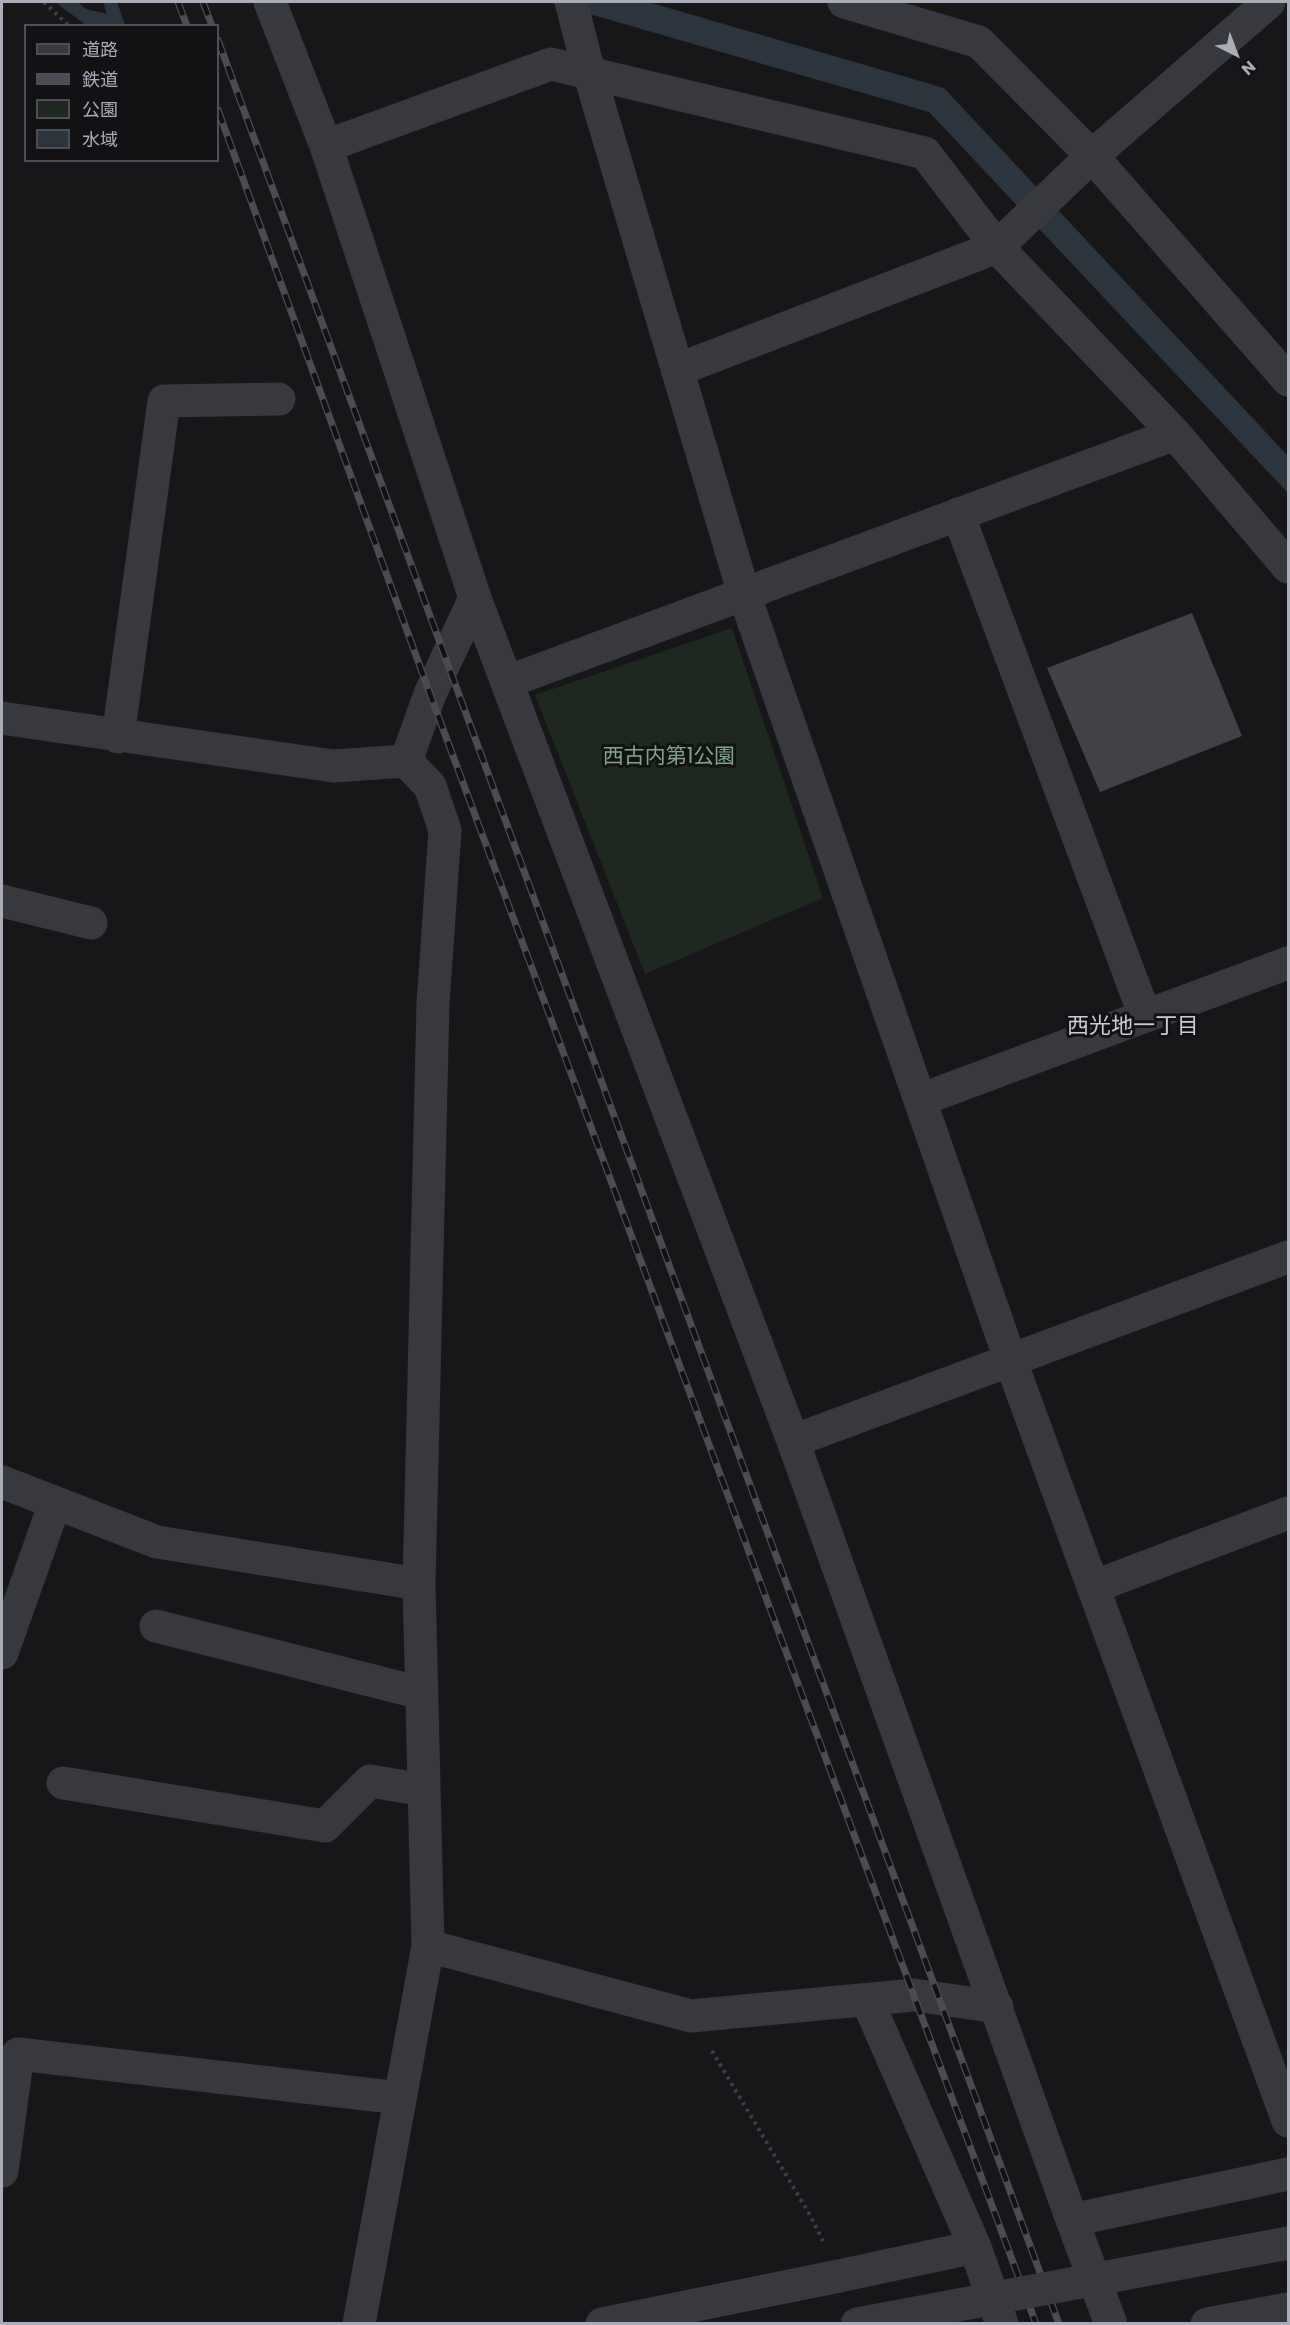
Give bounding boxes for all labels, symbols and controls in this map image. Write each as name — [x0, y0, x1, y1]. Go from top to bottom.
legend — [24, 24, 219, 162]
north arrow — [1206, 24, 1266, 84]
text: 道路 — [82, 37, 118, 62]
text: N — [1236, 55, 1261, 80]
text: 鉄道 — [82, 67, 118, 92]
text: 公園 — [82, 97, 118, 122]
text: 水域 — [82, 127, 118, 152]
park label: 西古内第1公園 — [603, 745, 735, 771]
district label: 西光地一丁目 — [1067, 1014, 1199, 1040]

